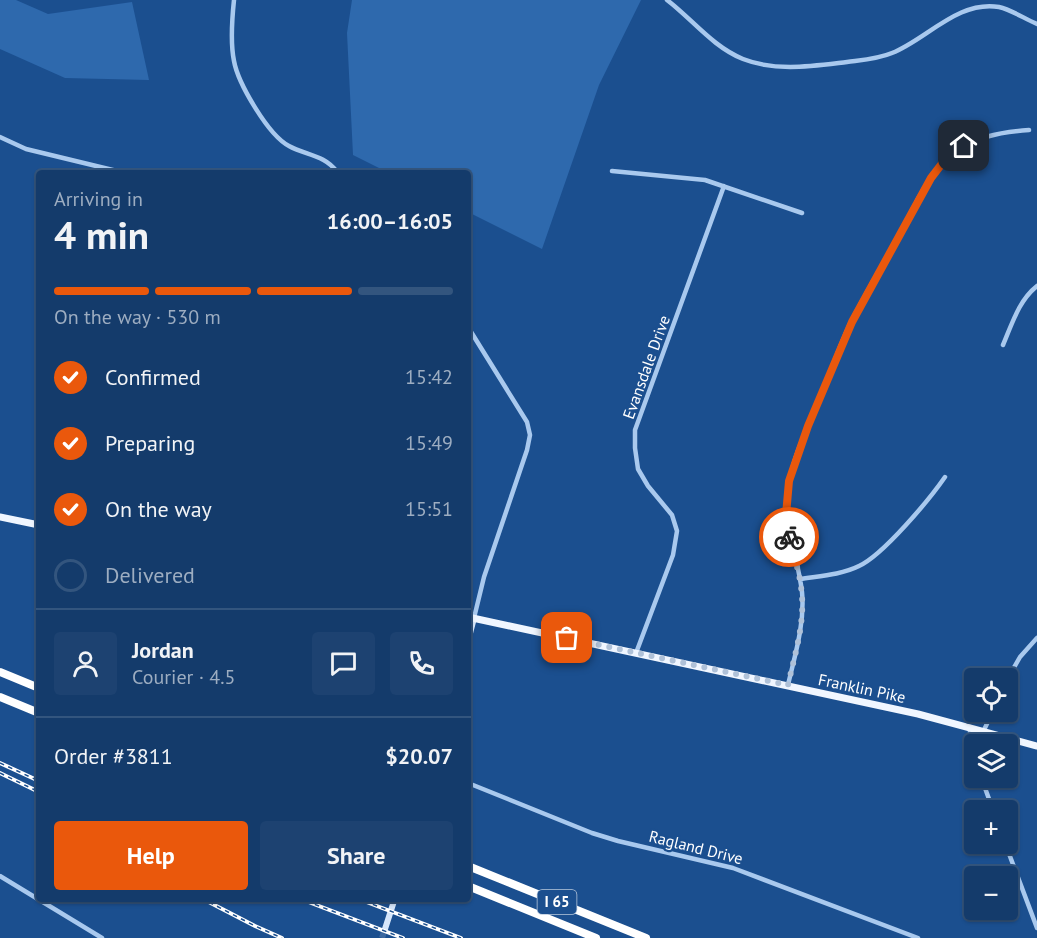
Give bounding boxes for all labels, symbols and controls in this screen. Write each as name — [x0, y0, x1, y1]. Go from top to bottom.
pin — [938, 120, 989, 171]
icon: home — [947, 129, 980, 162]
text: Arriving in — [54, 186, 143, 212]
text: 16:00–16:05 — [327, 207, 453, 235]
text: 4 min — [54, 209, 149, 260]
text: On the way · 530 m — [54, 304, 221, 330]
street label: Evansdale Drive — [618, 312, 674, 422]
icon: check — [54, 361, 87, 394]
text: Confirmed — [105, 363, 201, 391]
text: 15:42 — [405, 364, 453, 390]
icon: check — [54, 427, 87, 460]
text: Preparing — [105, 429, 195, 457]
text: 15:49 — [405, 430, 453, 456]
icon: check — [54, 493, 87, 526]
text: On the way — [105, 495, 212, 523]
text: 15:51 — [405, 496, 453, 522]
courier — [759, 507, 819, 567]
icon: bike — [773, 521, 806, 554]
text: Delivered — [105, 561, 195, 589]
pin — [541, 612, 592, 663]
icon: bag — [550, 621, 583, 654]
button: person — [54, 632, 117, 695]
button: chat — [312, 632, 375, 695]
button: phone — [390, 632, 453, 695]
text: Jordan — [132, 636, 194, 664]
text: Courier · 4.5 — [132, 664, 235, 690]
map controls — [964, 668, 1018, 920]
button: locate — [964, 668, 1018, 722]
street label: Franklin Pike — [816, 669, 908, 707]
button: layers — [964, 734, 1018, 788]
text: Order #3811 — [54, 742, 173, 770]
text: $20.07 — [385, 742, 453, 770]
button: + — [964, 800, 1018, 854]
button: Help — [54, 821, 248, 890]
button: Share — [260, 821, 453, 890]
street label: Ragland Drive — [647, 826, 745, 868]
button: − — [964, 866, 1018, 920]
road number: I 65 — [538, 890, 576, 914]

